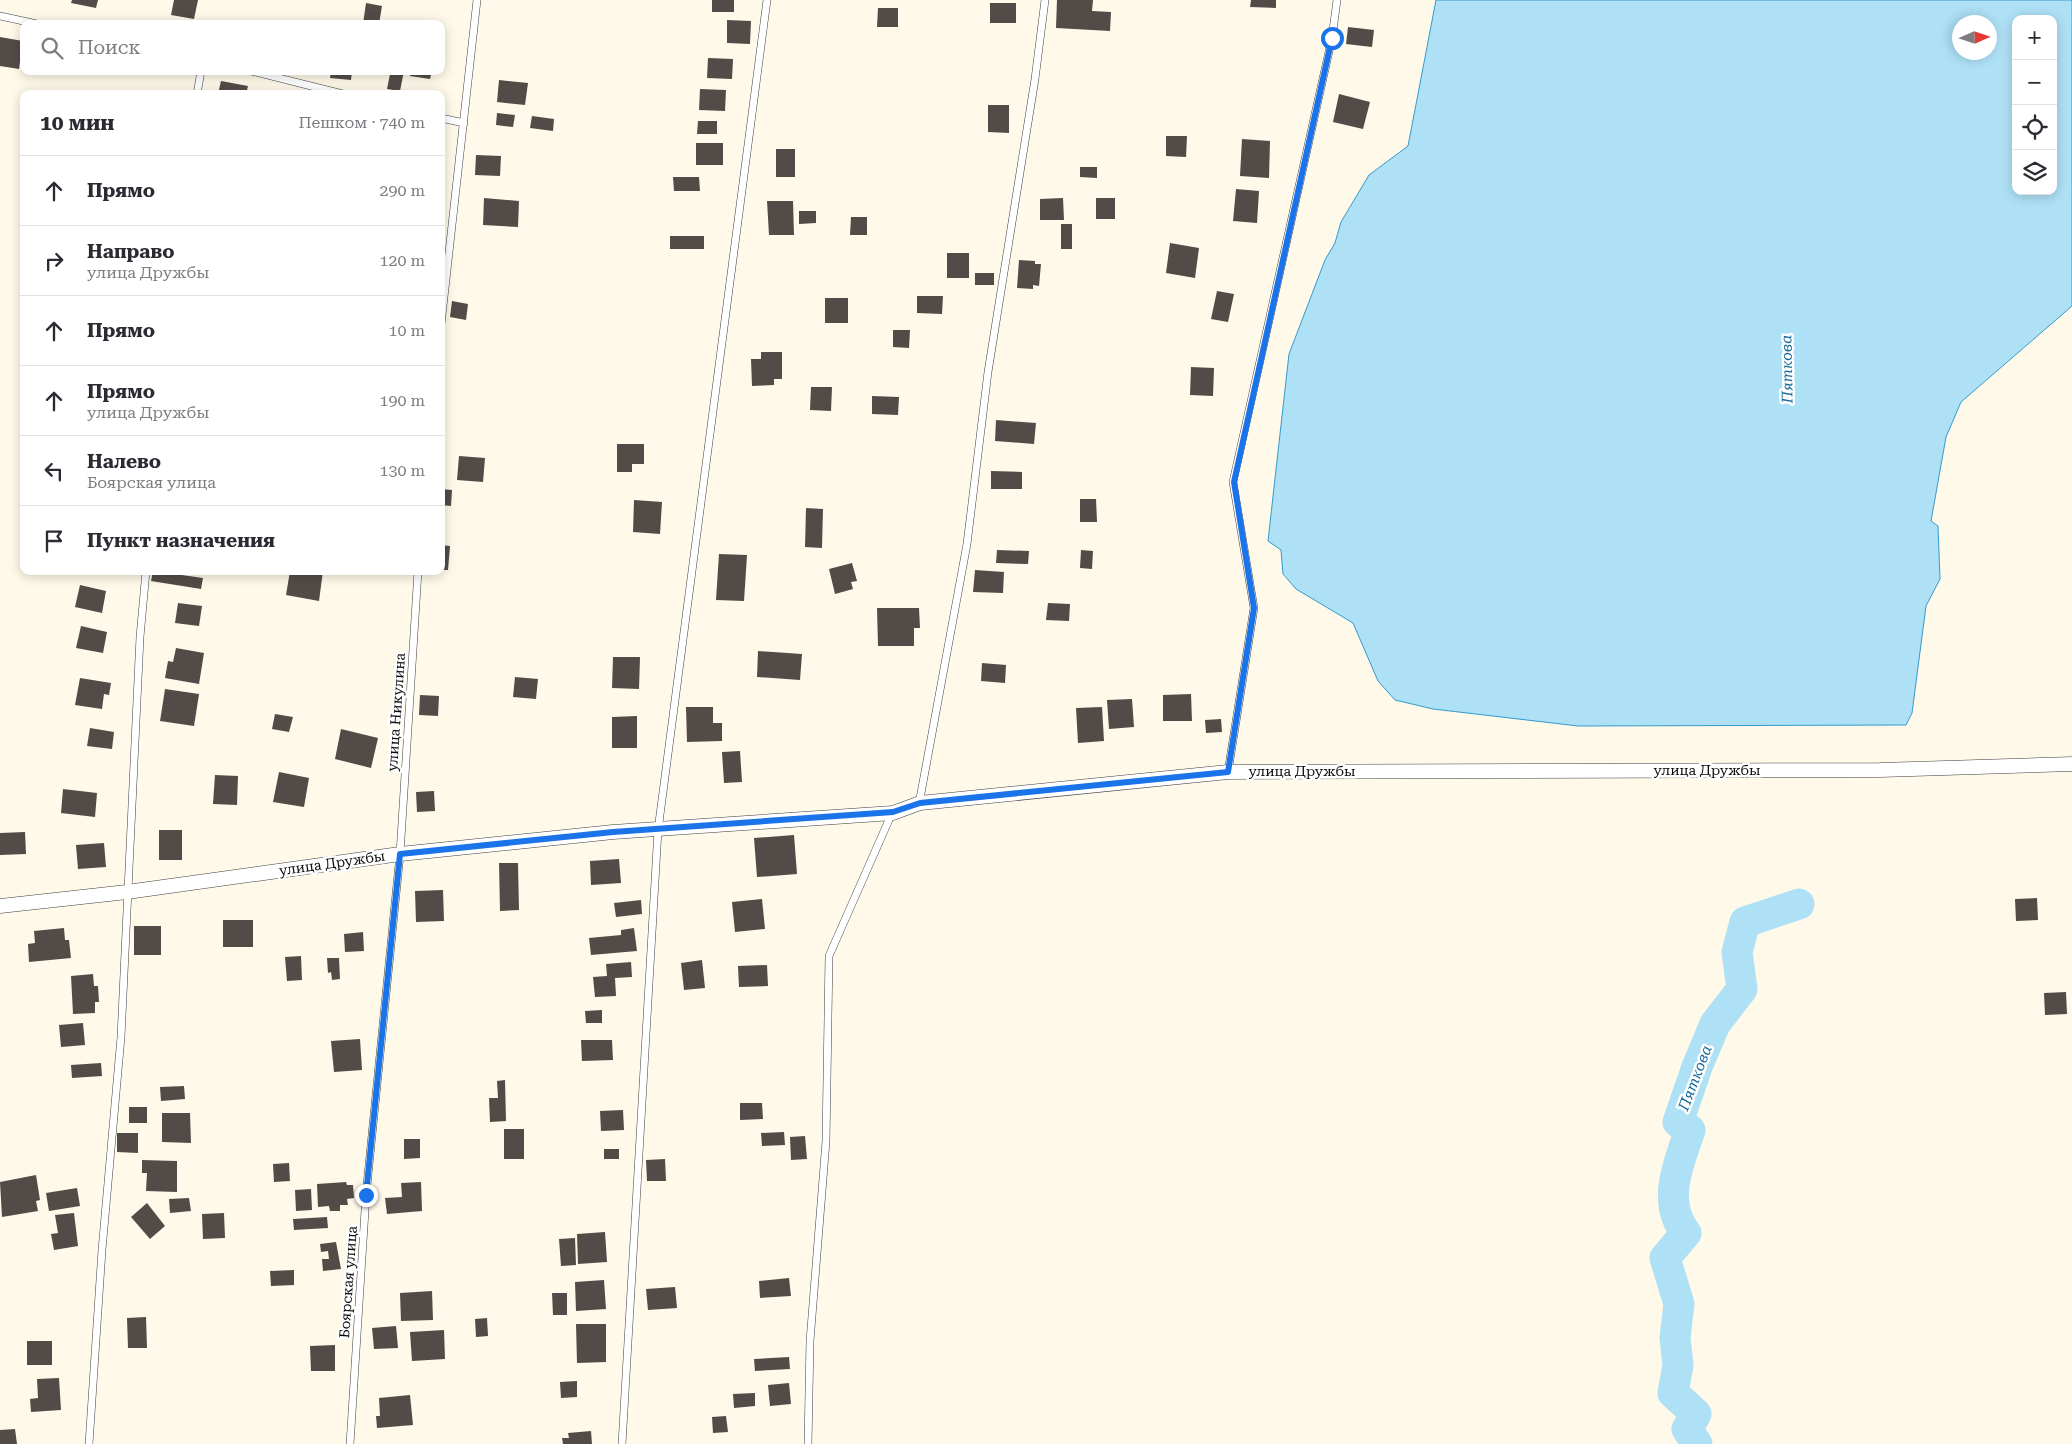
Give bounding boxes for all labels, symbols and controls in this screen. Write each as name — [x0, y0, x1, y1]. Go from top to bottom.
north arrow — [1952, 15, 1997, 60]
map controls — [2012, 15, 2057, 195]
button: + — [2012, 15, 2057, 60]
search box — [20, 20, 445, 75]
route start — [1321, 27, 1344, 50]
icon: search — [38, 34, 66, 62]
text: Поиск — [78, 36, 141, 59]
button: − — [2012, 60, 2057, 105]
button: locate — [2012, 105, 2057, 150]
text: 10 мин — [40, 111, 115, 135]
text: Пешком · 740 m — [298, 113, 425, 132]
button: layers — [2012, 150, 2057, 195]
icon: ahead — [40, 177, 68, 205]
text: Прямо — [87, 179, 155, 202]
text: 290 m — [379, 181, 425, 200]
text: Направо — [87, 240, 174, 263]
icon: right — [40, 247, 68, 275]
text: 120 m — [379, 251, 425, 270]
text: улица Дружбы — [87, 263, 209, 282]
icon: ahead — [40, 317, 68, 345]
text: Прямо — [87, 319, 155, 342]
text: 10 m — [388, 321, 425, 340]
water label: Пяткова — [1777, 335, 1797, 404]
text: Прямо — [87, 380, 155, 403]
icon: ahead — [40, 387, 68, 415]
text: 190 m — [379, 391, 425, 410]
text: улица Дружбы — [87, 403, 209, 422]
text: Налево — [87, 450, 161, 473]
icon: left — [40, 457, 68, 485]
text: 130 m — [379, 461, 425, 480]
text: Боярская улица — [87, 473, 216, 492]
icon: arrive — [40, 527, 68, 555]
text: Пункт назначения — [87, 529, 275, 552]
street label: улица Никулина — [384, 652, 408, 772]
street label: улица Дружбы — [1653, 762, 1761, 778]
street label: улица Дружбы — [1248, 763, 1356, 779]
street label: улица Дружбы — [278, 848, 386, 878]
water label: Пяткова — [1674, 1043, 1716, 1114]
route end — [355, 1184, 378, 1207]
street label: Боярская улица — [336, 1225, 360, 1339]

